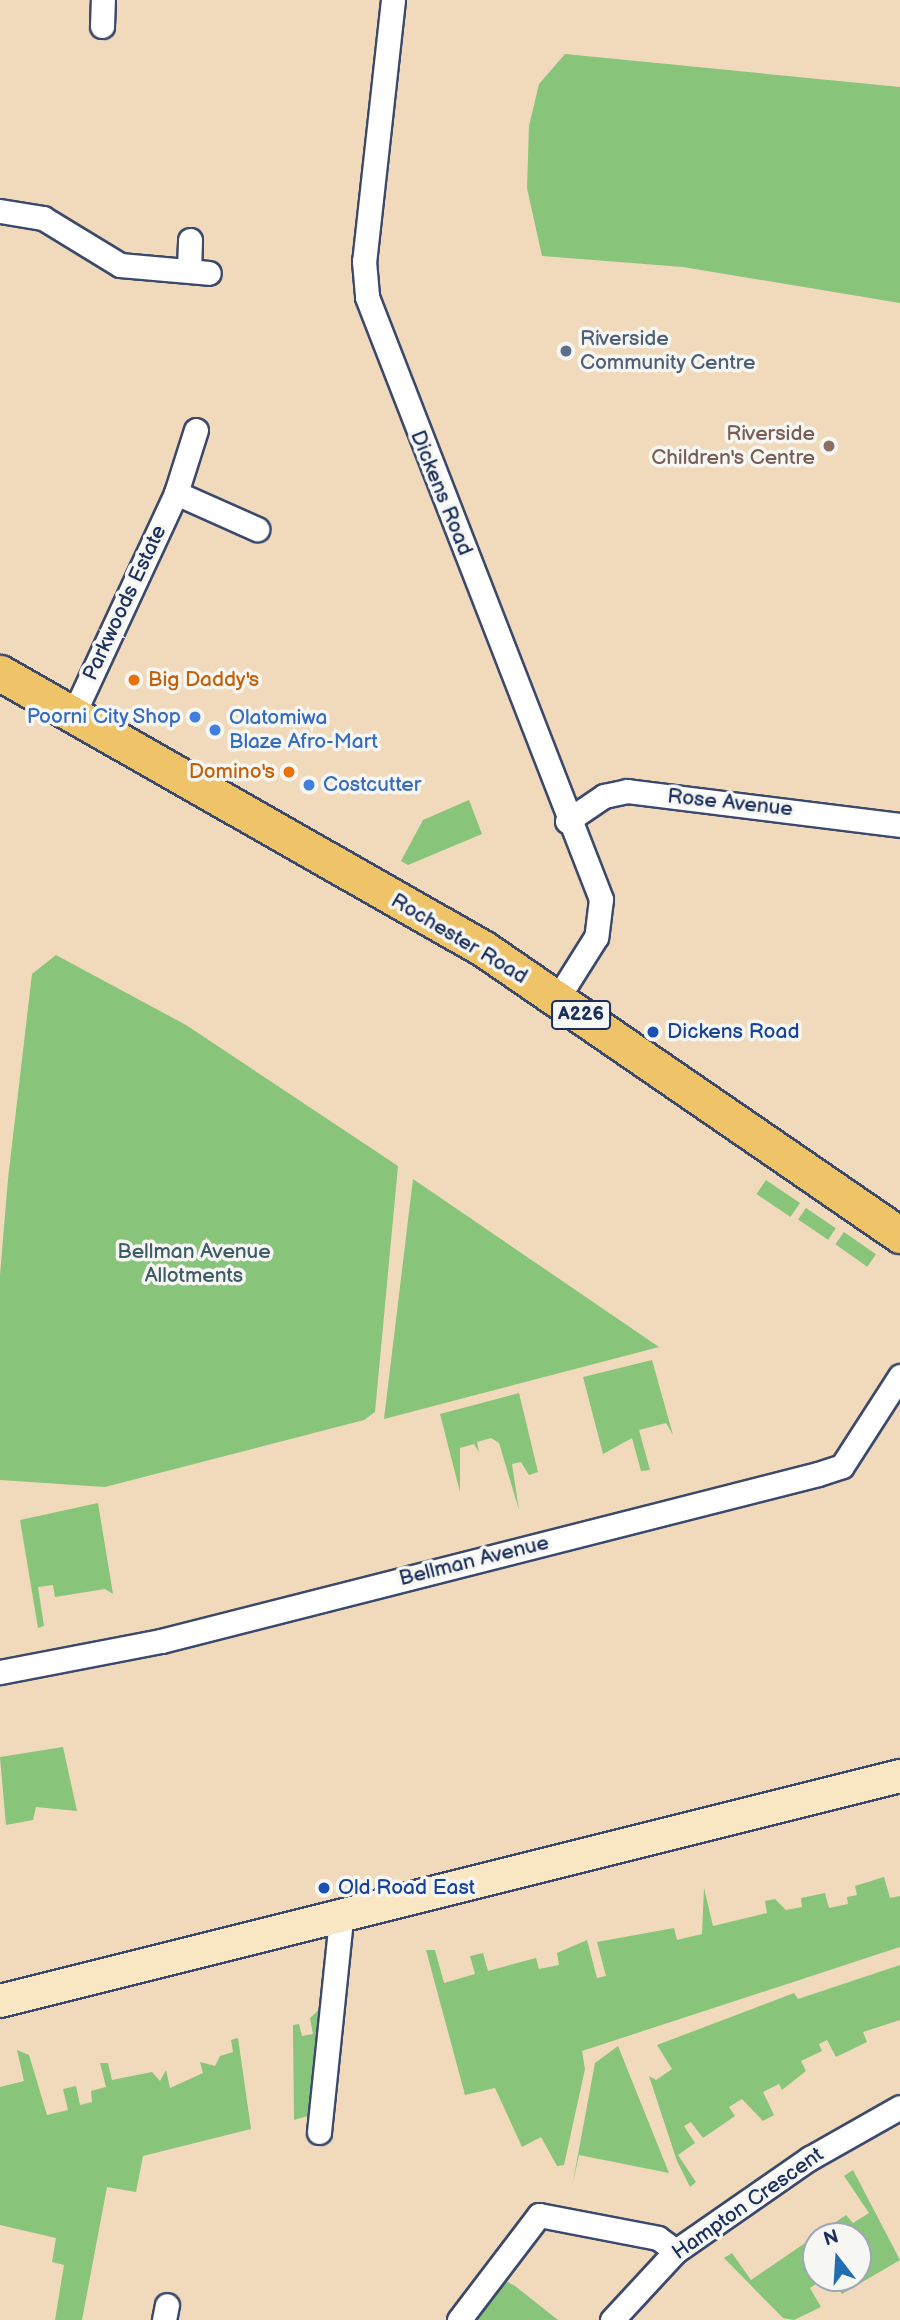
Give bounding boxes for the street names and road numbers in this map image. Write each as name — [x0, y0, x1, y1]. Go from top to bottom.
street label: Dickens Road — [405, 427, 477, 559]
street label: Parkwoods Estate — [78, 521, 172, 685]
street label: Rose Avenue — [666, 784, 794, 822]
street label: Rochester Road — [386, 888, 532, 990]
road number: A226 — [550, 1000, 612, 1030]
street label: Bellman Avenue — [397, 1530, 551, 1592]
street label: Hampton Crescent — [668, 2142, 828, 2266]

